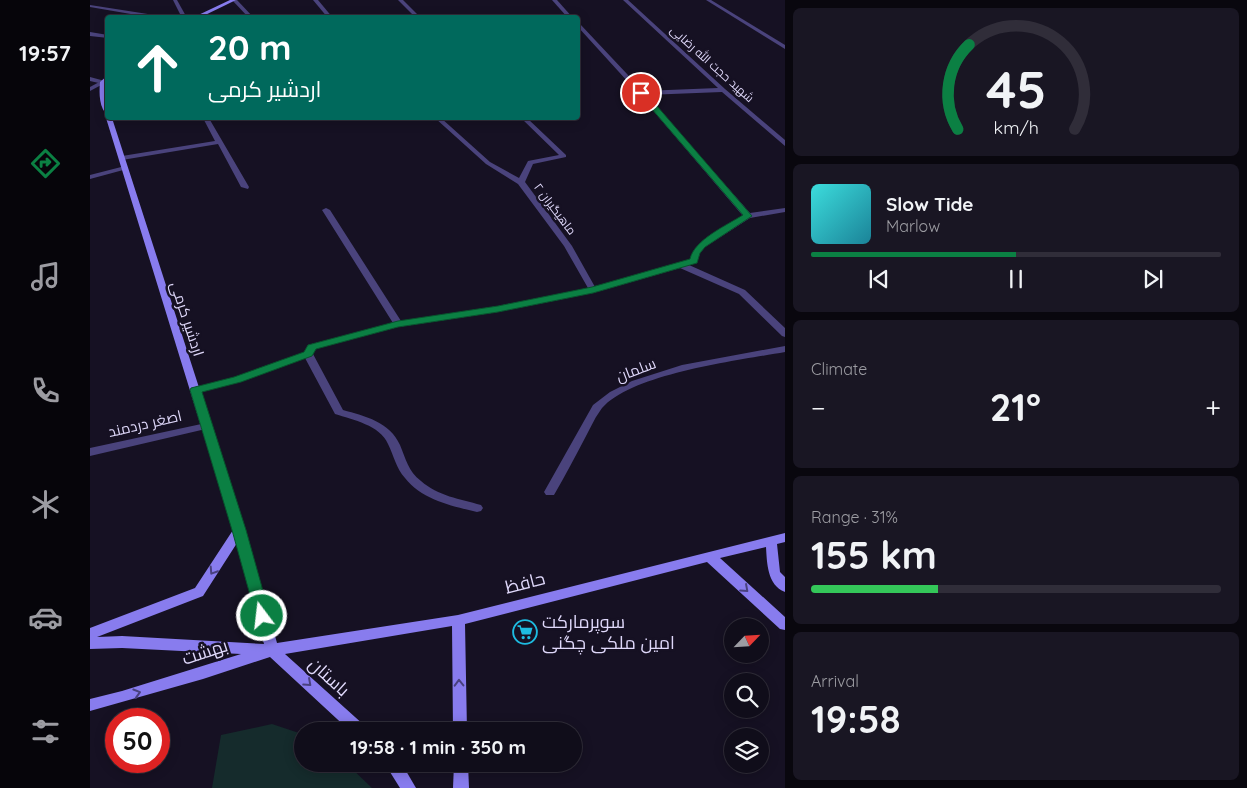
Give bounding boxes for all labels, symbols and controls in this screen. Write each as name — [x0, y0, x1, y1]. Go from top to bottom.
street label: شهید حجت الله رضایی — [667, 22, 757, 105]
text: 20 m — [208, 25, 291, 69]
icon: ahead — [125, 35, 190, 100]
text: 19:57 — [19, 39, 71, 67]
text: 45 — [986, 56, 1046, 121]
pin — [620, 72, 662, 114]
text: اردشیر کرمی — [208, 75, 322, 103]
icon: arrive — [627, 79, 655, 107]
text: km/h — [993, 116, 1039, 138]
icon: directions — [28, 146, 63, 181]
street label: ماهیگیران ۲ — [531, 180, 580, 237]
text: Slow Tide — [886, 192, 974, 216]
text: Marlow — [886, 216, 940, 236]
icon: music — [28, 259, 63, 294]
icon: previous — [865, 265, 893, 293]
icon: pause — [1002, 265, 1030, 293]
icon: next — [1139, 265, 1167, 293]
street label: اردشیر کرمی — [166, 279, 208, 359]
street label: سلمان — [613, 353, 659, 387]
text: Climate — [811, 359, 867, 379]
icon: phone — [28, 373, 63, 408]
text: 21° — [990, 383, 1041, 431]
text: − — [811, 390, 826, 425]
text: + — [1205, 390, 1221, 425]
street label: اصغر دردمند — [106, 406, 184, 441]
icon: climate — [28, 487, 63, 522]
text: Range · 31% — [811, 507, 898, 527]
text: 155 km — [811, 531, 937, 579]
one-way arrow — [210, 565, 219, 575]
street label: حافظ — [502, 566, 547, 599]
one-way arrow — [739, 583, 748, 592]
position arrow — [235, 589, 287, 641]
icon: car — [28, 600, 63, 635]
place label: سوپرمارکت امین ملکی چگنی — [542, 610, 675, 655]
north arrow — [724, 618, 769, 662]
map controls — [724, 618, 769, 773]
supermarket icon: سوپرمارکت امین ملکی چگنی — [512, 619, 538, 645]
street label: بهشت — [179, 633, 231, 670]
street label: باستان — [304, 652, 355, 701]
text: Arrival — [811, 671, 859, 691]
button: search — [724, 673, 769, 718]
one-way arrow — [302, 677, 311, 686]
one-way arrow — [454, 678, 465, 686]
one-way arrow — [133, 688, 141, 698]
text: 19:58 — [811, 695, 900, 743]
speed limit sign: 50 — [105, 708, 170, 773]
icon: filters — [28, 714, 63, 749]
button: layers — [724, 728, 769, 773]
text: 19:58 · 1 min · 350 m — [350, 735, 526, 759]

